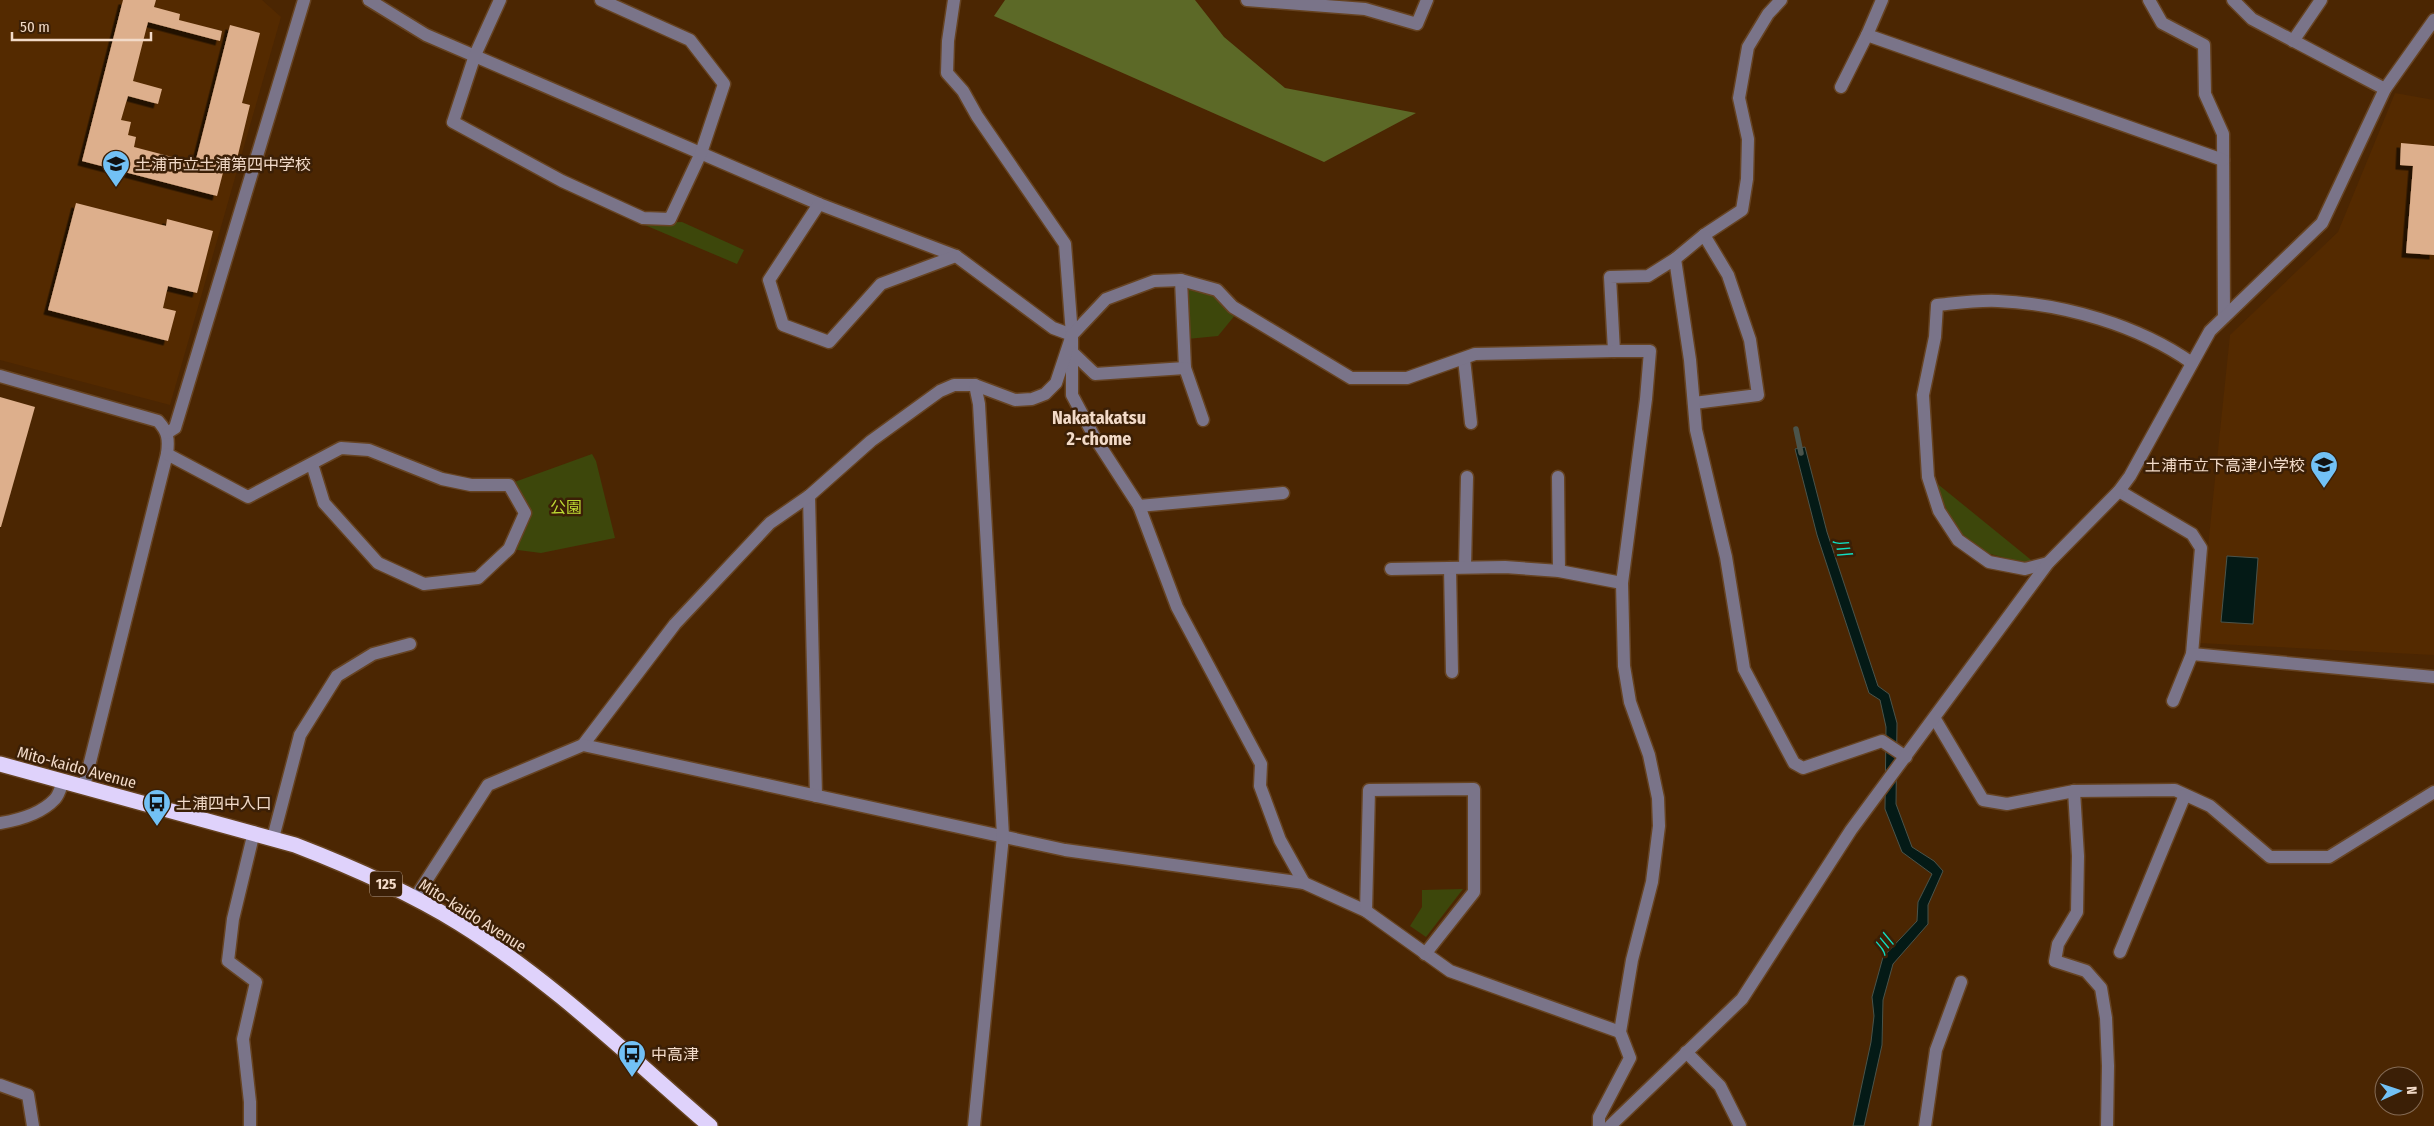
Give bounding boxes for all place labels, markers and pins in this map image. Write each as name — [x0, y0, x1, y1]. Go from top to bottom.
school or university icon: 土浦市立土浦第四中学校 — [101, 149, 131, 188]
place label: 土浦市立土浦第四中学校 — [135, 155, 311, 174]
school or university icon: 土浦市立下高津小学校 — [2309, 450, 2339, 489]
place label: 土浦市立下高津小学校 — [2145, 456, 2305, 475]
bus stop icon: 土浦四中入口 — [142, 788, 172, 827]
place label: 土浦四中入口 — [176, 794, 272, 813]
bus stop icon: 中高津 — [617, 1039, 647, 1078]
place label: 中高津 — [651, 1045, 699, 1064]

